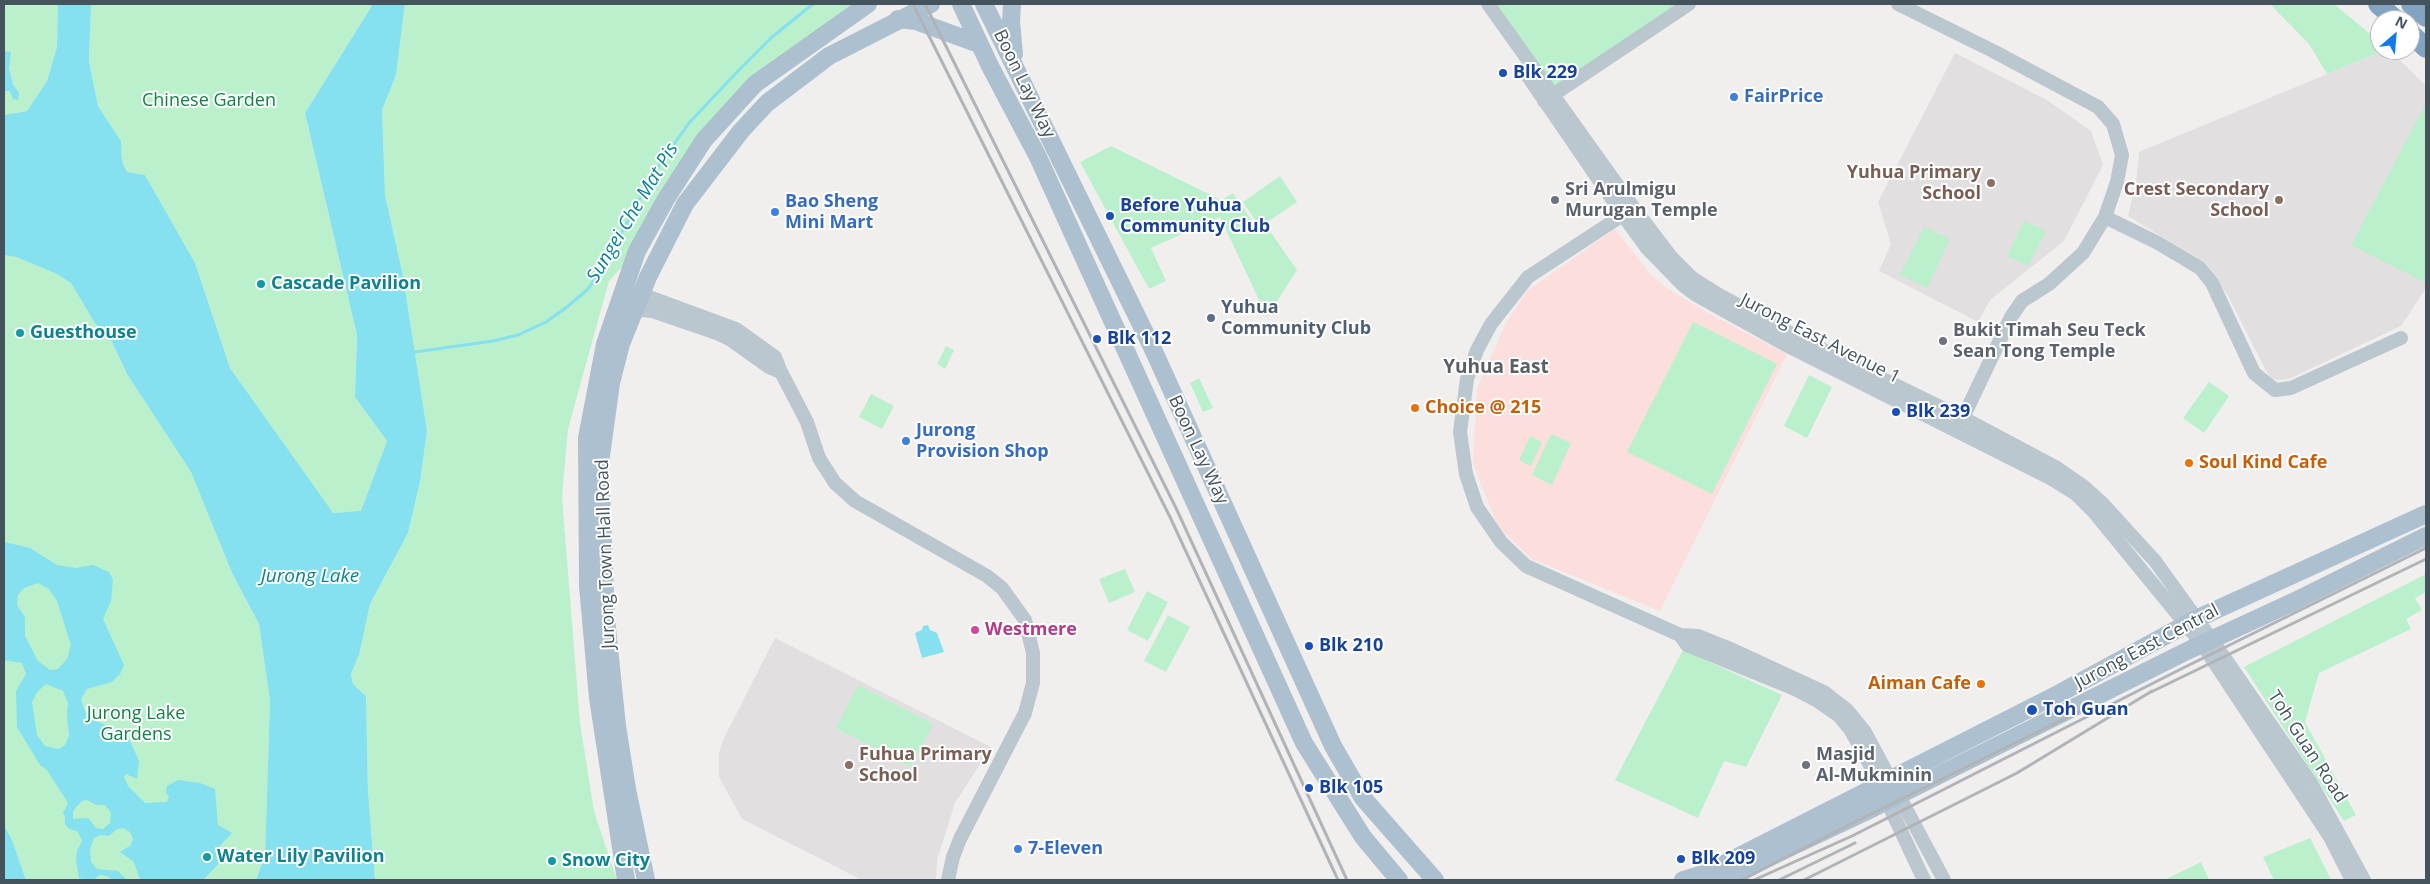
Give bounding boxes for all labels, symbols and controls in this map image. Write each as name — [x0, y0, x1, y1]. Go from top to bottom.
north arrow — [2370, 10, 2420, 60]
text: N — [2392, 11, 2411, 33]
street label: Boon Lay Way — [988, 26, 1060, 142]
place label: Blk 229 — [1513, 62, 1577, 84]
marker: Blk 229 — [1497, 67, 1509, 79]
place label: FairPrice — [1744, 86, 1823, 108]
park label: Chinese Garden — [142, 90, 276, 112]
marker: FairPrice — [1728, 91, 1740, 103]
water label: Sungei Che Mat Pis — [582, 139, 684, 287]
place label: Yuhua Primary School — [1847, 162, 1981, 204]
marker: Yuhua Primary School — [1985, 177, 1997, 189]
place label: Sri Arulmigu Murugan Temple — [1565, 179, 1718, 222]
place label: Crest Secondary School — [2124, 179, 2269, 222]
place label: Bao Sheng Mini Mart — [785, 191, 878, 233]
marker: Sri Arulmigu Murugan Temple — [1549, 194, 1561, 206]
marker: Crest Secondary School — [2273, 194, 2285, 206]
place label: Before Yuhua Community Club — [1120, 195, 1270, 238]
marker: Bao Sheng Mini Mart — [769, 206, 781, 218]
marker: Before Yuhua Community Club — [1104, 210, 1116, 222]
place label: Cascade Pavilion — [271, 273, 421, 295]
marker: Cascade Pavilion — [255, 278, 267, 290]
street label: Jurong East Avenue 1 — [1736, 289, 1904, 389]
place label: Yuhua Community Club — [1221, 297, 1371, 340]
marker: Yuhua Community Club — [1205, 312, 1217, 324]
place label: Bukit Timah Seu Teck Sean Tong Temple — [1953, 320, 2146, 362]
place label: Guesthouse — [30, 322, 137, 344]
marker: Guesthouse — [14, 327, 26, 339]
place label: Blk 112 — [1107, 328, 1171, 350]
marker: Blk 112 — [1091, 333, 1103, 345]
marker: Bukit Timah Seu Teck Sean Tong Temple — [1937, 335, 1949, 347]
district label: Yuhua East — [1443, 357, 1549, 379]
street label: Boon Lay Way — [1163, 392, 1233, 508]
place label: Choice @ 215 — [1425, 397, 1541, 419]
place label: Blk 239 — [1906, 401, 1970, 423]
marker: Choice @ 215 — [1409, 402, 1421, 414]
marker: Blk 239 — [1890, 406, 1902, 418]
place label: Jurong Provision Shop — [916, 420, 1049, 462]
marker: Jurong Provision Shop — [900, 435, 912, 447]
place label: Soul Kind Cafe — [2199, 452, 2327, 474]
marker: Soul Kind Cafe — [2183, 457, 2195, 469]
street label: Jurong Town Hall Road — [592, 459, 620, 649]
water label: Jurong Lake — [261, 566, 359, 588]
street label: Jurong East Central — [2071, 600, 2223, 694]
place label: Westmere — [985, 619, 1077, 641]
marker: Westmere — [969, 624, 981, 636]
place label: Blk 210 — [1319, 635, 1383, 657]
marker: Blk 210 — [1303, 640, 1315, 652]
place label: Aiman Cafe — [1868, 673, 1971, 695]
marker: Aiman Cafe — [1975, 678, 1987, 690]
street label: Toh Guan Road — [2263, 687, 2351, 807]
place label: Toh Guan — [2043, 699, 2129, 721]
park label: Jurong Lake Gardens — [87, 703, 185, 746]
marker: Toh Guan — [2025, 703, 2039, 717]
place label: Fuhua Primary School — [859, 744, 992, 786]
place label: Masjid Al-Mukminin — [1816, 744, 1932, 786]
marker: Fuhua Primary School — [843, 759, 855, 771]
marker: Masjid Al-Mukminin — [1800, 759, 1812, 771]
place label: Blk 105 — [1319, 777, 1383, 799]
marker: Blk 105 — [1303, 782, 1315, 794]
place label: 7-Eleven — [1028, 838, 1103, 860]
marker: 7-Eleven — [1012, 843, 1024, 855]
place label: Water Lily Pavilion — [217, 846, 385, 868]
place label: Blk 209 — [1691, 848, 1755, 870]
place label: Snow City — [562, 850, 650, 872]
marker: Water Lily Pavilion — [201, 851, 213, 863]
marker: Blk 209 — [1675, 853, 1687, 865]
marker: Snow City — [546, 855, 558, 867]

